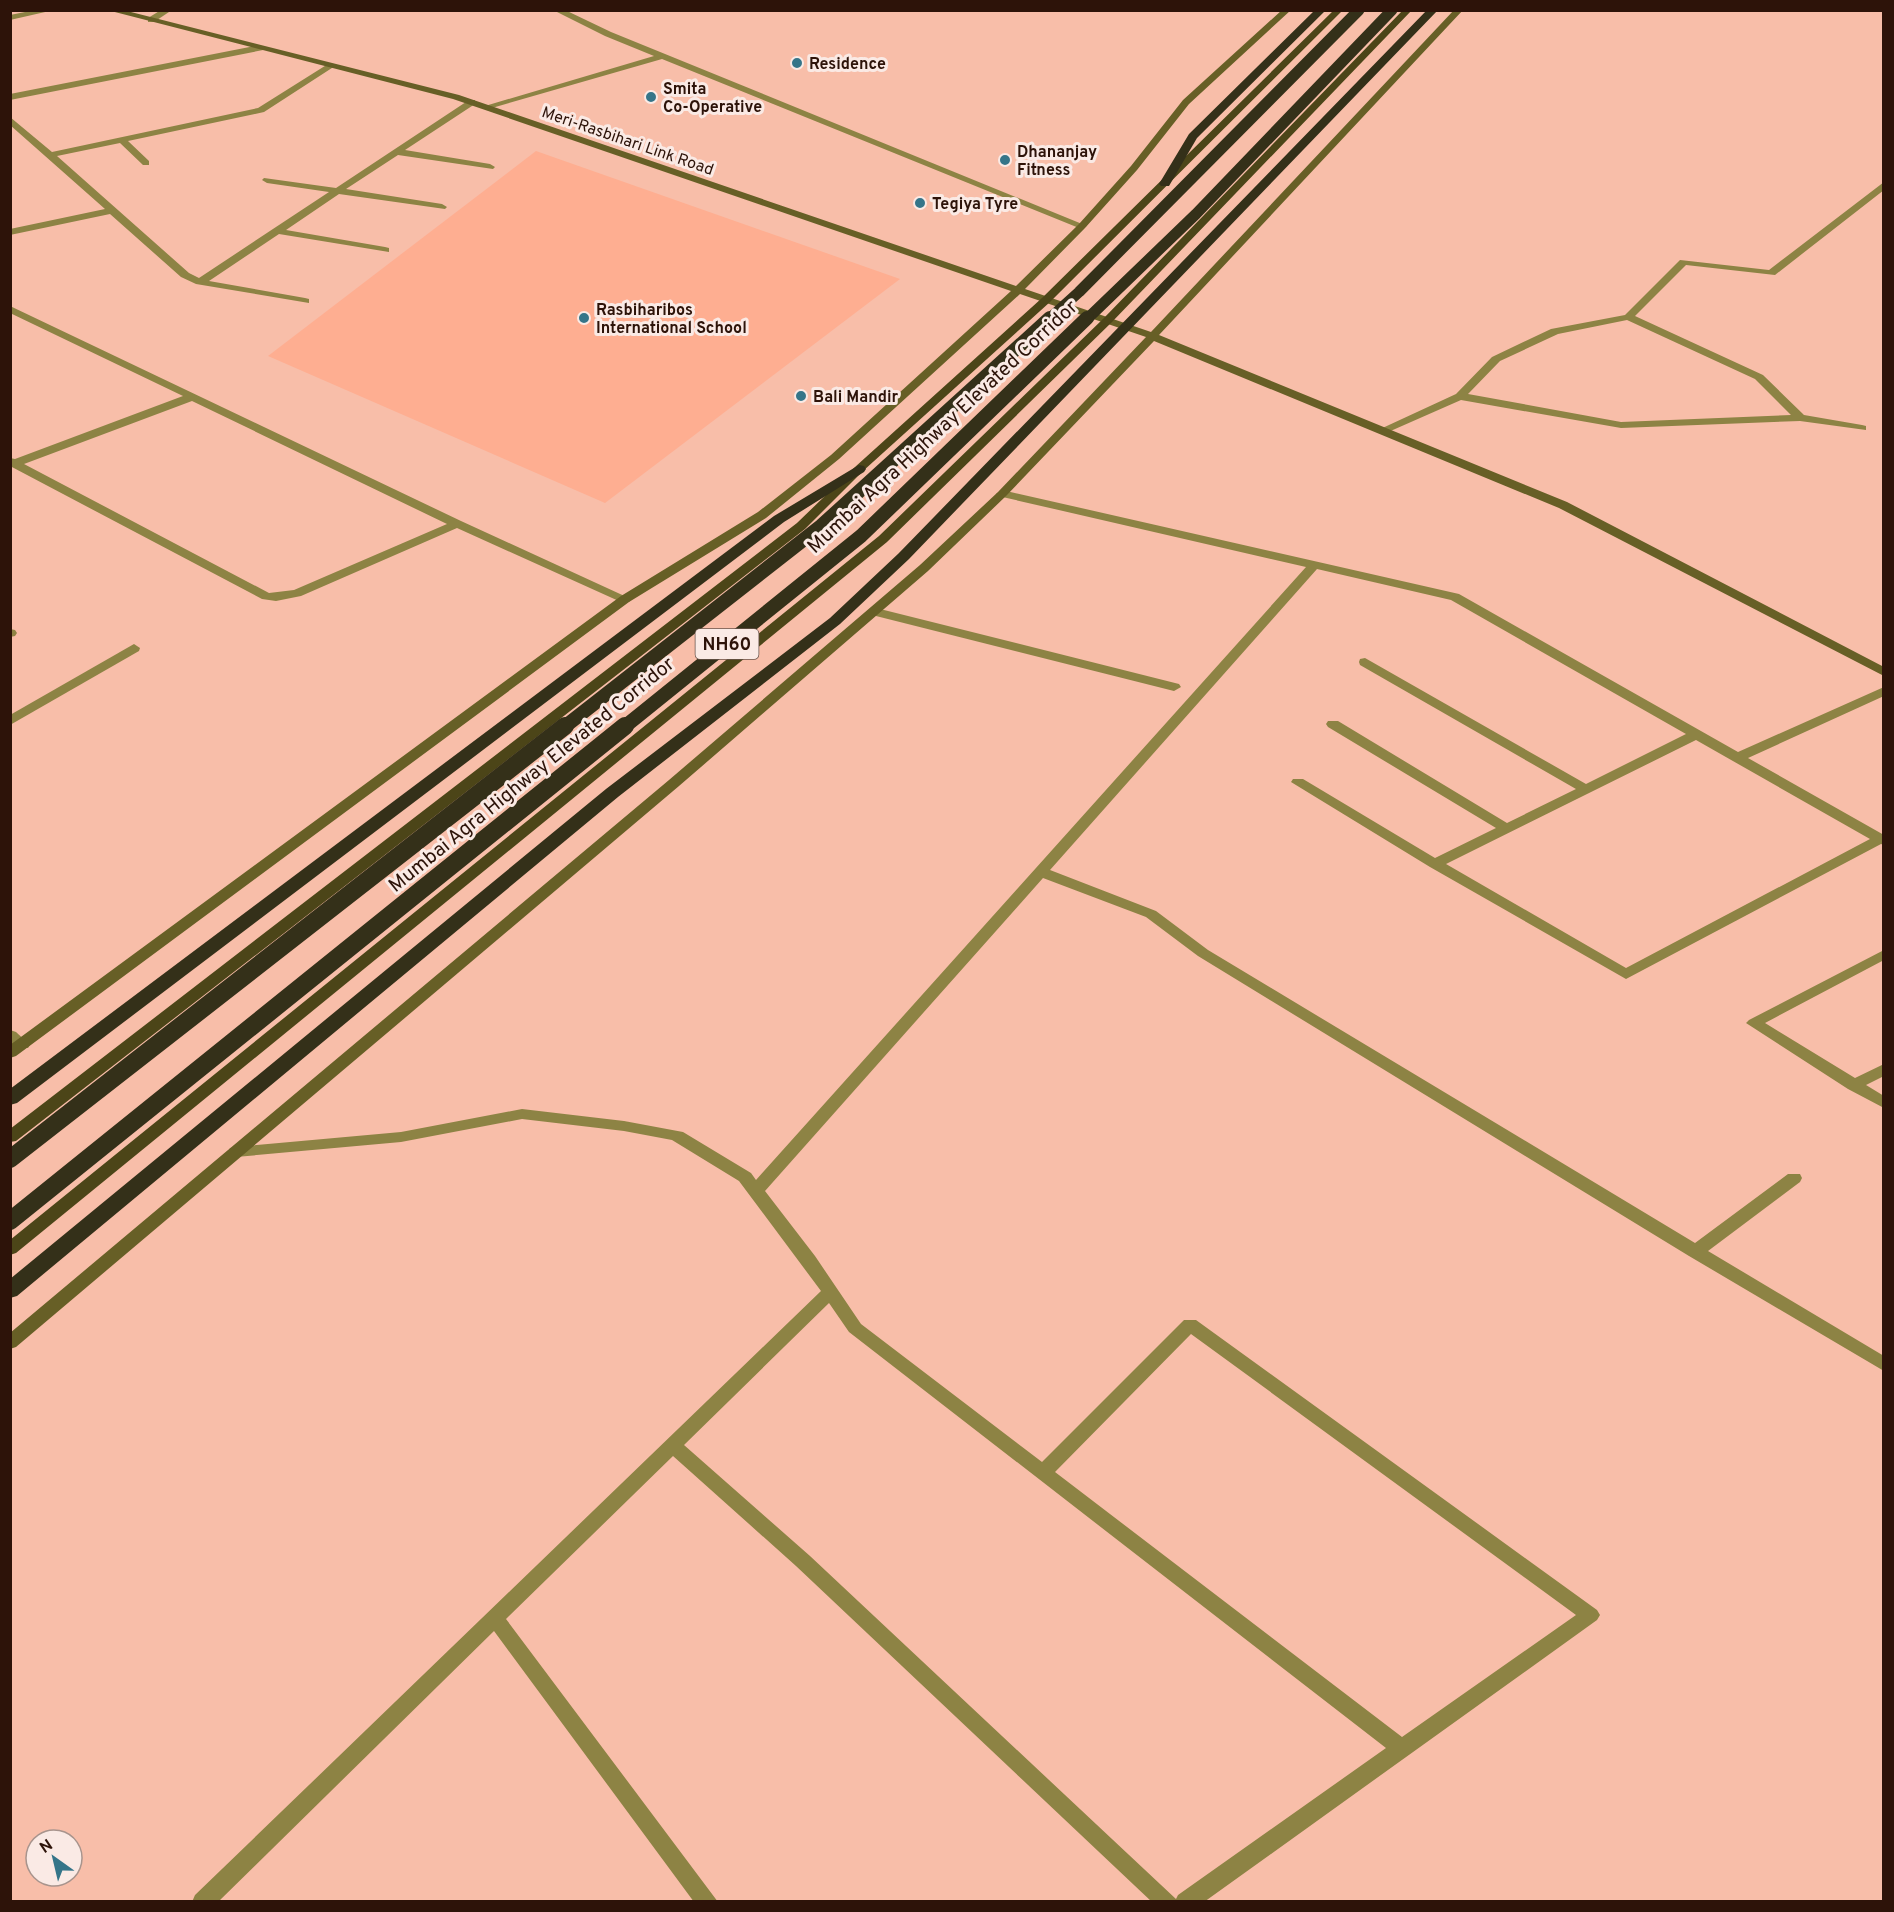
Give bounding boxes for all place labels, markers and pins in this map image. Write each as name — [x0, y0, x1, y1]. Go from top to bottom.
place label: Residence — [809, 55, 886, 75]
marker: Residence — [790, 56, 804, 70]
place label: Smita Co-Operative — [663, 80, 762, 118]
marker: Smita Co-Operative — [644, 90, 658, 104]
place label: Dhananjay Fitness — [1017, 143, 1097, 181]
marker: Dhananjay Fitness — [998, 153, 1012, 167]
place label: Tegiya Tyre — [932, 195, 1018, 215]
marker: Tegiya Tyre — [913, 196, 927, 210]
place label: Rasbiharibos International School — [596, 301, 747, 339]
marker: Rasbiharibos International School — [577, 311, 591, 325]
place label: Bali Mandir — [813, 388, 899, 408]
marker: Bali Mandir — [794, 389, 808, 403]

